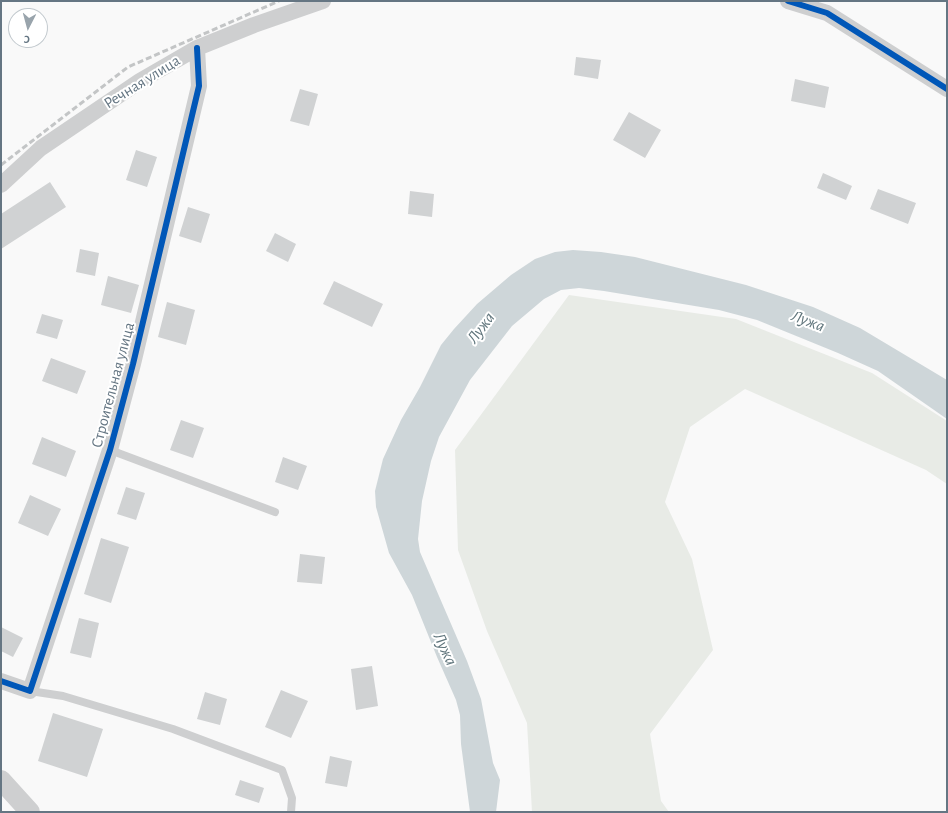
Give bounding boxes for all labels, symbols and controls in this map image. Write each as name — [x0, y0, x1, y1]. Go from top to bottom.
north arrow — [8, 8, 48, 48]
text: С — [23, 34, 30, 45]
street label: Речная улица — [100, 51, 184, 113]
water label: Лужа — [789, 305, 827, 337]
water label: Лужа — [463, 308, 499, 348]
street label: Строительная улица — [87, 320, 139, 450]
water label: Лужа — [429, 629, 461, 669]

